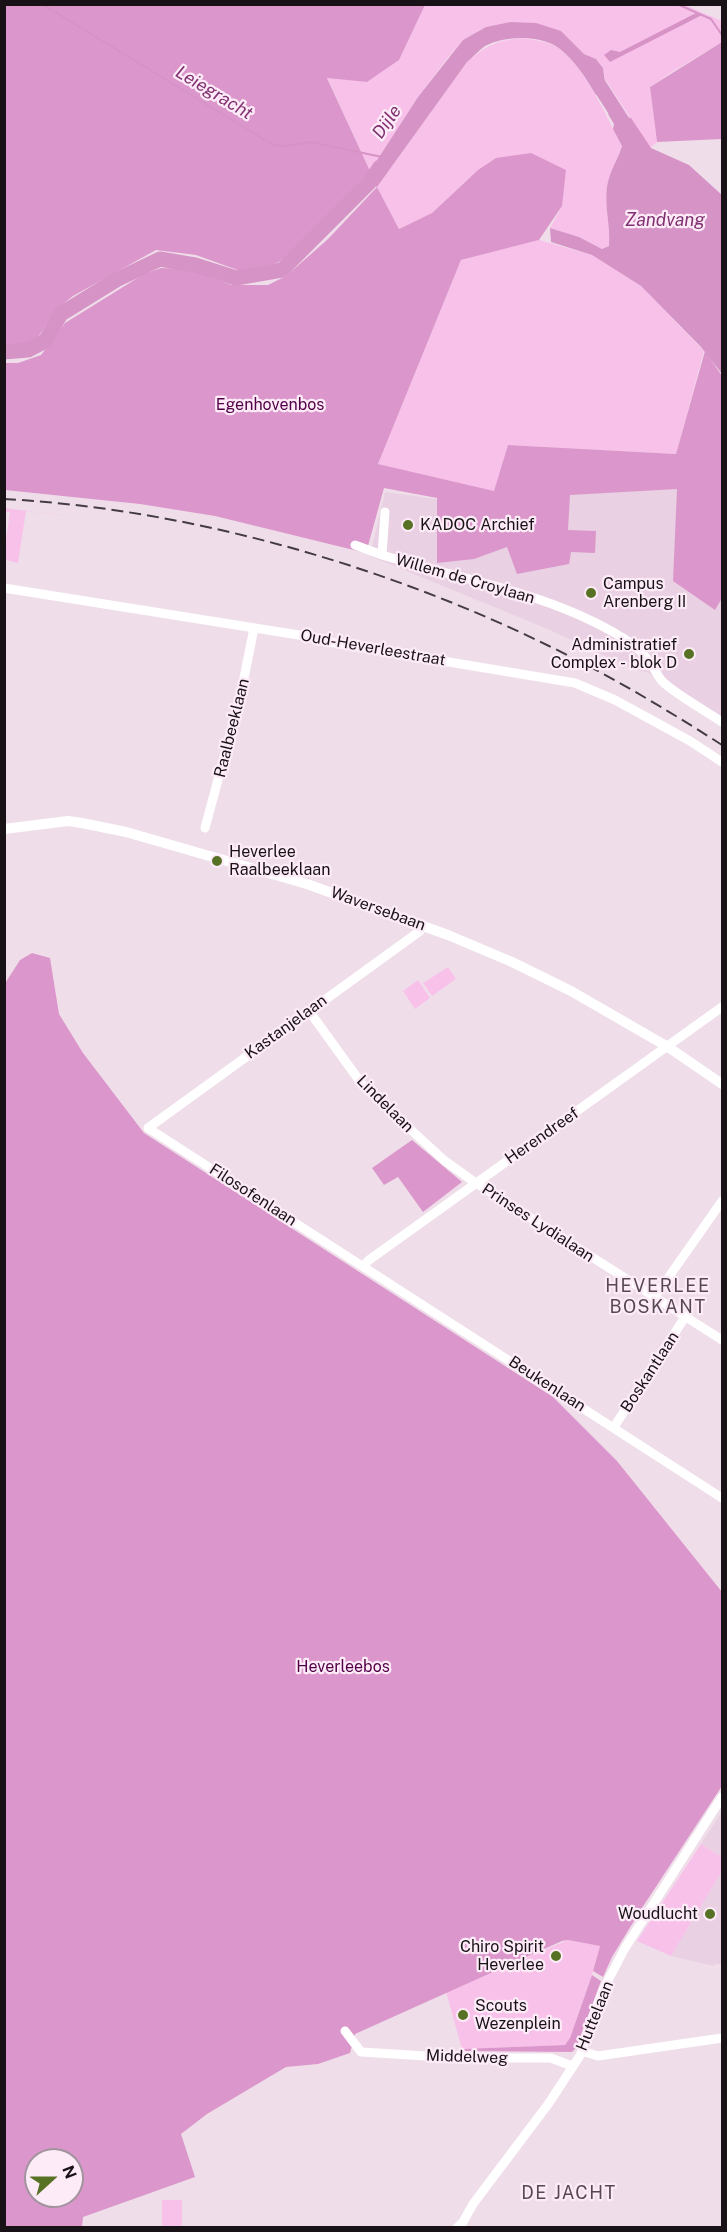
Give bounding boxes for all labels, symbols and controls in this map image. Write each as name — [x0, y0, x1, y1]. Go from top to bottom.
water label: Leiegracht — [171, 62, 257, 124]
water label: Dijle — [368, 101, 406, 143]
water label: Zandvang — [625, 209, 705, 231]
park label: Egenhovenbos — [216, 395, 324, 415]
place label: KADOC Archief — [420, 515, 535, 535]
marker: KADOC Archief — [401, 518, 415, 532]
street label: Willem de Croylaan — [393, 550, 537, 608]
place label: Campus Arenberg II — [603, 574, 686, 612]
marker: Campus Arenberg II — [584, 586, 598, 600]
street label: Oud-Heverleestraat — [299, 626, 447, 670]
place label: Administratief Complex - blok D — [551, 635, 677, 673]
marker: Administratief Complex - blok D — [682, 647, 696, 661]
street label: Raalbeeklaan — [210, 676, 254, 780]
place label: Heverlee Raalbeeklaan — [229, 842, 330, 880]
marker: Heverlee Raalbeeklaan — [210, 854, 224, 868]
street label: Waversebaan — [328, 883, 428, 935]
street label: Kastanjelaan — [241, 991, 331, 1063]
street label: Lindelaan — [352, 1071, 418, 1137]
street label: Herendreef — [501, 1104, 583, 1168]
street label: Filosofenlaan — [206, 1160, 300, 1230]
street label: Prinses Lydialaan — [478, 1180, 598, 1266]
district label: HEVERLEE BOSKANT — [605, 1275, 711, 1318]
street label: Boskantlaan — [617, 1328, 683, 1416]
street label: Beukenlaan — [505, 1352, 589, 1416]
park label: Heverleebos — [296, 1657, 390, 1677]
place label: Woudlucht — [618, 1904, 698, 1924]
marker: Woudlucht — [703, 1907, 717, 1921]
place label: Chiro Spirit Heverlee — [460, 1937, 544, 1975]
marker: Chiro Spirit Heverlee — [549, 1949, 563, 1963]
street label: Huttelaan — [572, 1978, 618, 2054]
place label: Scouts Wezenplein — [475, 1996, 561, 2034]
marker: Scouts Wezenplein — [456, 2008, 470, 2022]
street label: Middelweg — [426, 2046, 508, 2068]
north arrow — [24, 2148, 84, 2208]
text: N — [58, 2163, 81, 2181]
district label: DE JACHT — [521, 2182, 617, 2204]

